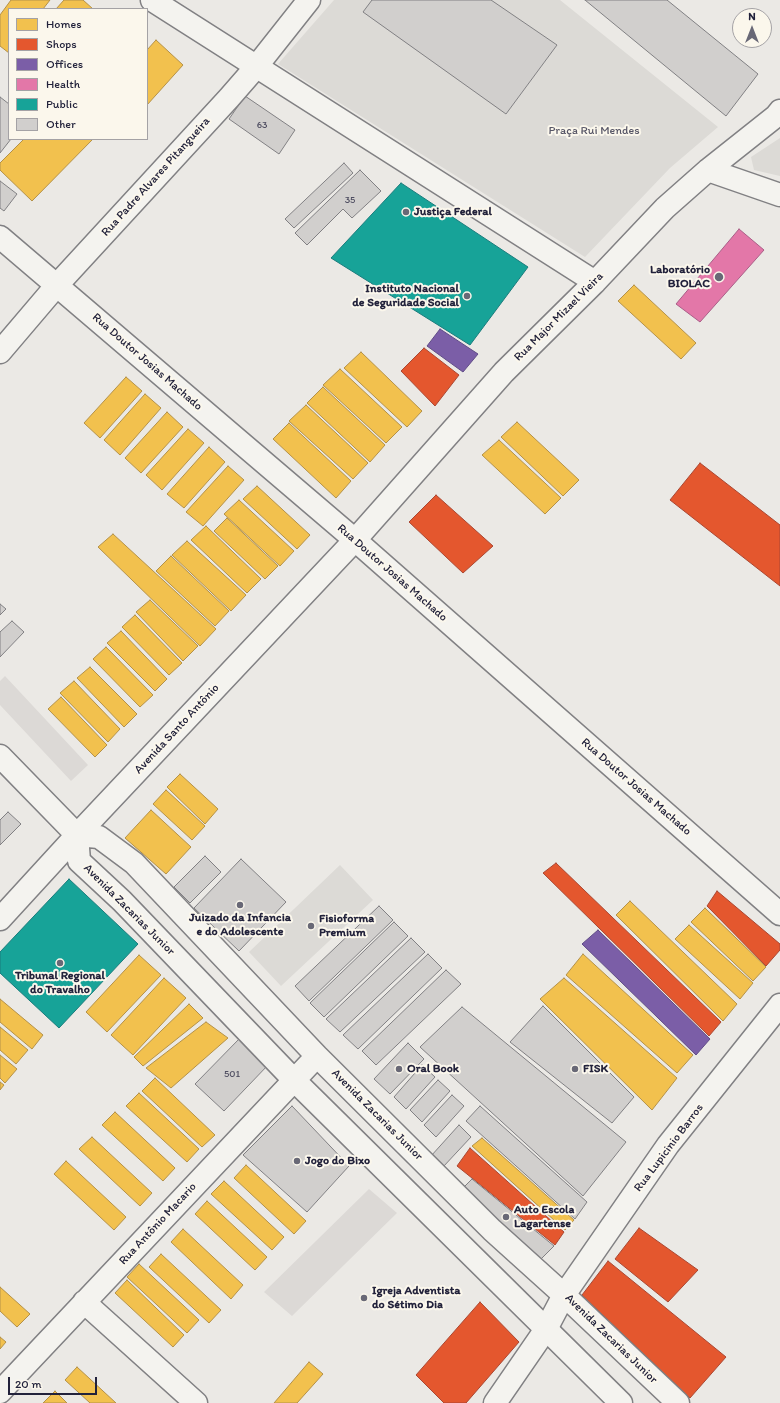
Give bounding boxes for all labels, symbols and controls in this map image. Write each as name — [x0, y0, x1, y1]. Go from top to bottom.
legend — [8, 8, 148, 140]
north arrow — [732, 8, 772, 48]
text: N — [748, 10, 756, 23]
text: Homes — [46, 17, 82, 31]
text: Shops — [46, 37, 77, 51]
text: Offices — [46, 57, 83, 71]
text: Health — [46, 77, 80, 91]
text: Public — [46, 97, 78, 111]
street label: Rua Padre Alvares Pitangueira — [99, 114, 213, 240]
text: Other — [46, 117, 76, 131]
house number: 63 — [257, 119, 267, 131]
park label: Praça Rui Mendes — [548, 124, 640, 138]
house number: 35 — [345, 194, 355, 206]
place label: Justiça Federal — [414, 205, 492, 219]
marker: Justiça Federal — [401, 207, 411, 217]
place label: Laboratório BIOLAC — [650, 263, 710, 291]
street label: Rua Major Mizael Vieira — [511, 269, 607, 365]
marker: Laboratório BIOLAC — [713, 271, 725, 283]
place label: Instituto Nacional de Seguridade Social — [352, 282, 459, 310]
marker: Instituto Nacional de Seguridade Social — [462, 291, 472, 301]
street label: Rua Doutor Josias Machado — [89, 310, 205, 414]
street label: Rua Doutor Josias Machado — [334, 521, 450, 625]
street label: Avenida Santo Antônio — [132, 681, 222, 777]
street label: Rua Doutor Josias Machado — [578, 735, 694, 839]
street label: Avenida Zacarias Junior — [80, 861, 178, 959]
marker: Juizado da Infancia e do Adolescente — [235, 900, 245, 910]
place label: Juizado da Infancia e do Adolescente — [189, 911, 291, 939]
place label: Fisioforma Premium — [319, 912, 374, 940]
marker: Fisioforma Premium — [306, 921, 316, 931]
marker: Tribunal Regional do Travalho — [55, 958, 65, 968]
place label: Tribunal Regional do Travalho — [15, 969, 105, 997]
place label: Oral Book — [407, 1062, 459, 1076]
place label: FISK — [583, 1062, 608, 1076]
marker: Oral Book — [394, 1064, 404, 1074]
marker: FISK — [570, 1064, 580, 1074]
street label: Avenida Zacarias Junior — [328, 1066, 426, 1164]
house number: 501 — [224, 1068, 240, 1080]
street label: Rua Lupicinio Barros — [631, 1101, 707, 1195]
place label: Jogo do Bixo — [305, 1154, 370, 1168]
marker: Jogo do Bixo — [292, 1156, 302, 1166]
street label: Rua Antônio Macario — [116, 1180, 200, 1268]
place label: Auto Escola Lagartense — [514, 1203, 574, 1231]
marker: Auto Escola Lagartense — [501, 1212, 511, 1222]
place label: Igreja Adventista do Sétimo Dia — [372, 1284, 460, 1312]
street label: Avenida Zacarias Junior — [562, 1291, 660, 1387]
marker: Igreja Adventista do Sétimo Dia — [359, 1293, 369, 1303]
scale bar — [10, 1369, 99, 1395]
text: 20 m — [15, 1377, 42, 1391]

